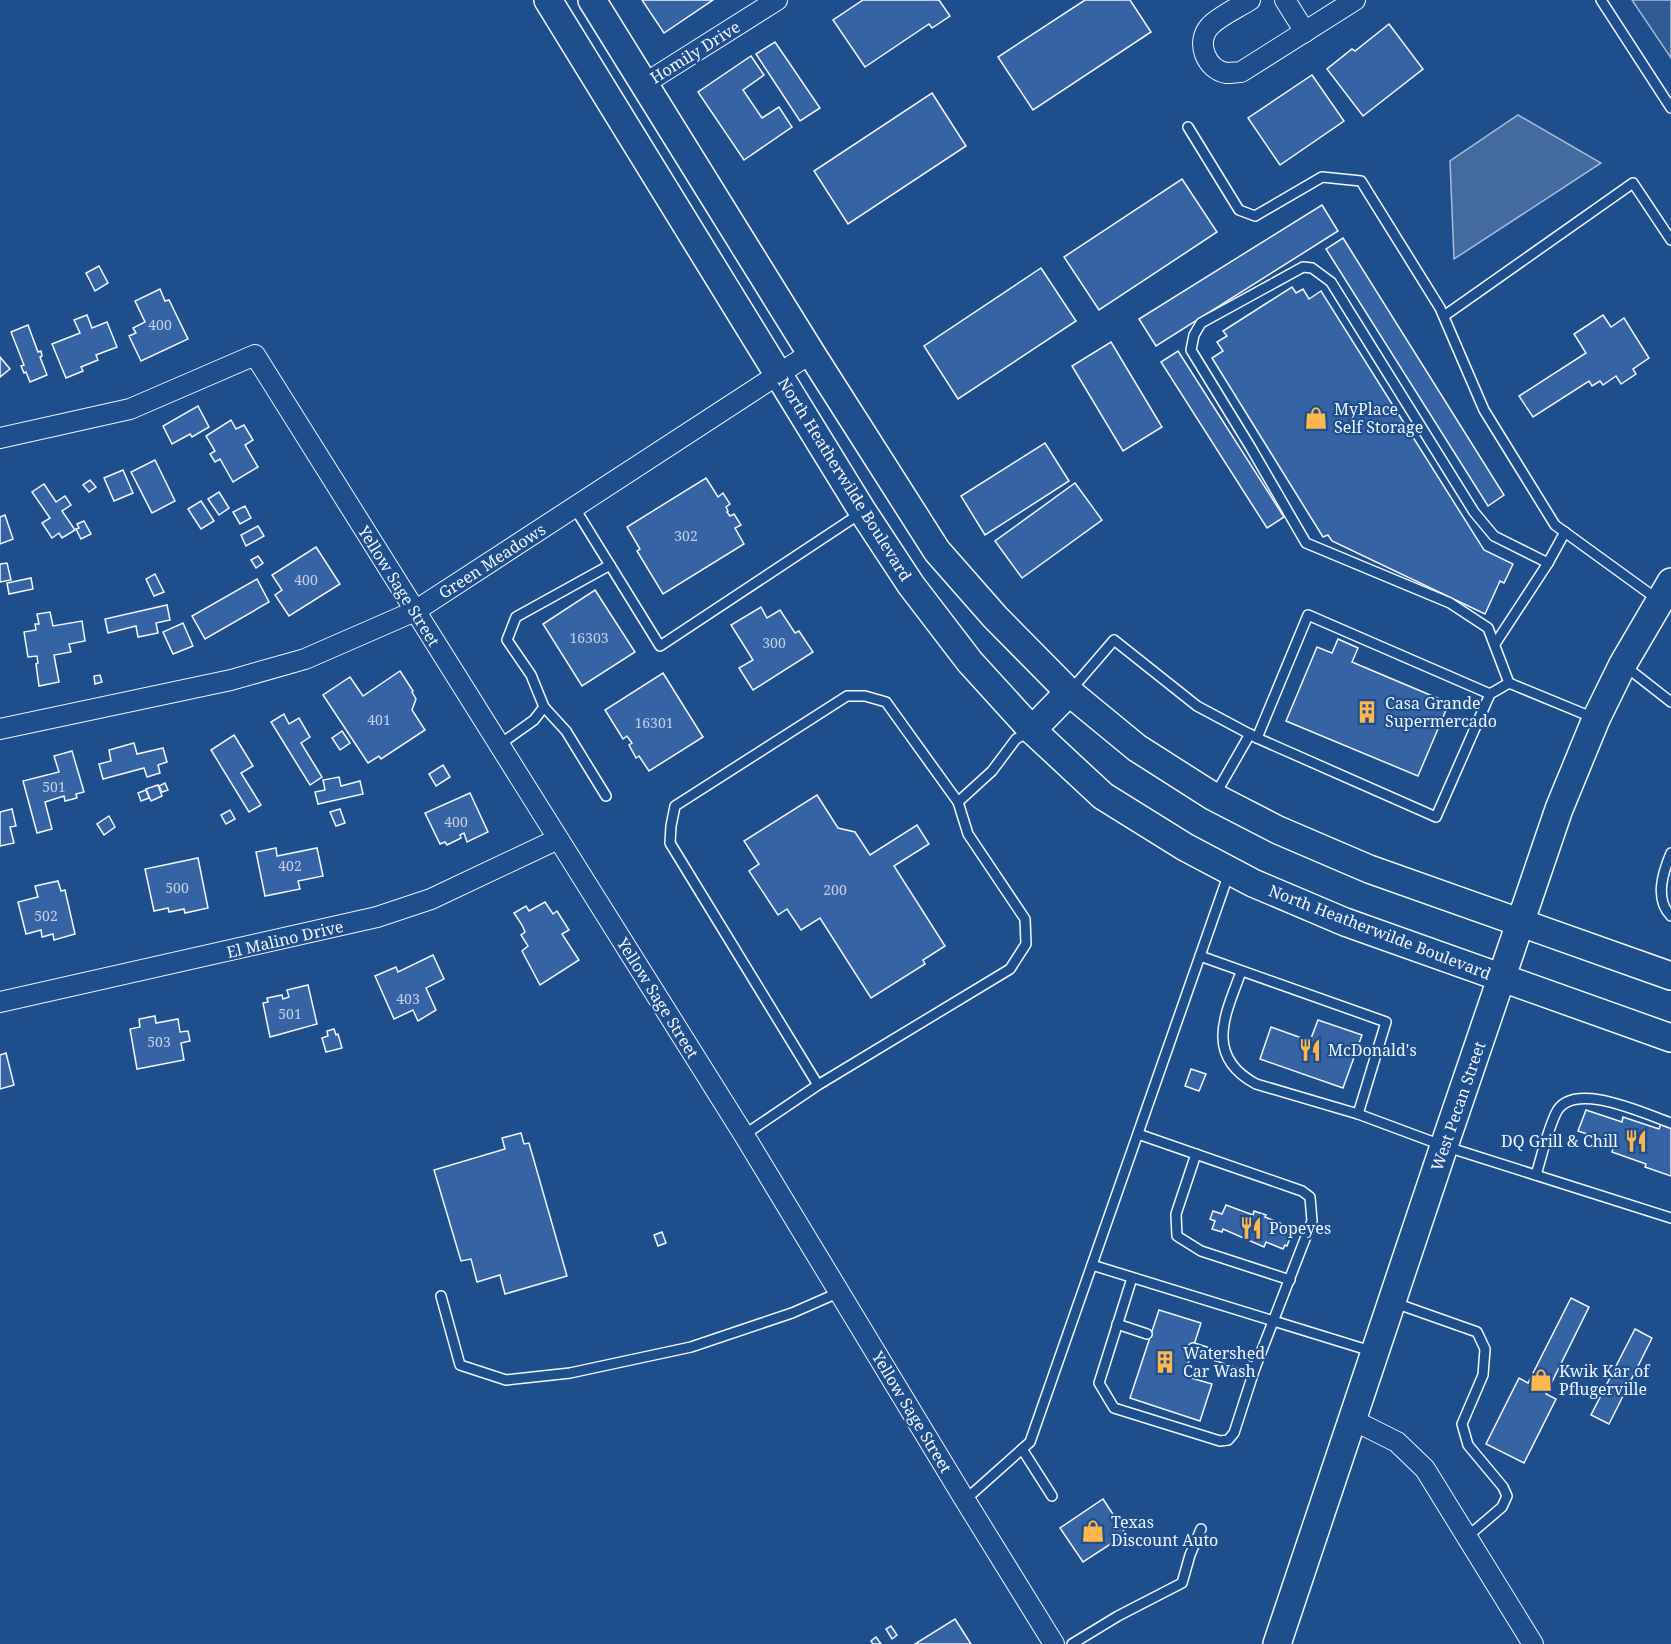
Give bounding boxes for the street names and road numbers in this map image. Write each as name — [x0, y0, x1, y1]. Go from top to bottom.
street label: Homily Drive — [646, 16, 744, 88]
street label: North Heatherwilde Boulevard — [773, 373, 917, 585]
street label: Green Meadows — [434, 518, 550, 604]
street label: Yellow Sage Street — [353, 521, 445, 651]
street label: North Heatherwilde Boulevard — [1266, 879, 1494, 985]
street label: El Malino Drive — [225, 915, 345, 963]
street label: Yellow Sage Street — [612, 933, 704, 1063]
street label: West Pecan Street — [1426, 1038, 1491, 1174]
street label: Yellow Sage Street — [866, 1346, 957, 1477]

